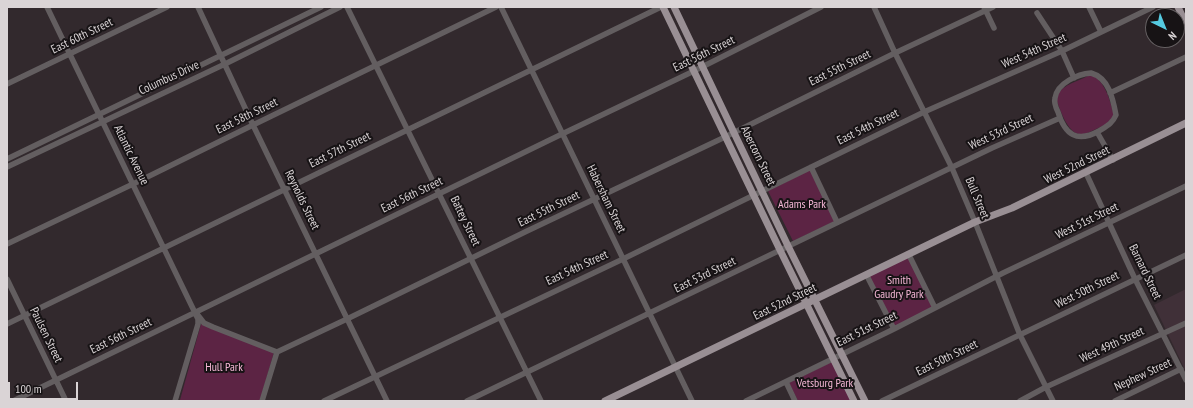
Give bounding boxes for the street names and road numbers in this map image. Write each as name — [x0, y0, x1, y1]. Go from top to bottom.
street label: East 60th Street — [49, 15, 115, 57]
street label: West 54th Street — [999, 30, 1069, 72]
street label: East 56th Street — [671, 33, 737, 75]
street label: East 55th Street — [807, 47, 873, 89]
street label: Columbus Drive — [137, 58, 201, 98]
street label: East 58th Street — [214, 95, 280, 137]
street label: East 54th Street — [835, 106, 901, 148]
street label: West 53rd Street — [967, 111, 1035, 153]
street label: Atlantic Avenue — [110, 123, 152, 187]
street label: Abercorn Street — [737, 124, 779, 188]
street label: East 57th Street — [307, 129, 373, 171]
street label: West 52nd Street — [1042, 143, 1112, 187]
street label: Habersham Street — [583, 163, 629, 235]
street label: Reynolds Street — [281, 168, 323, 232]
street label: East 56th Street — [379, 174, 445, 216]
street label: Bull Street — [962, 175, 992, 221]
street label: East 55th Street — [516, 188, 582, 230]
street label: Battey Street — [447, 194, 483, 248]
street label: West 51st Street — [1053, 200, 1121, 242]
street label: Barnard Street — [1125, 242, 1165, 302]
street label: East 54th Street — [544, 247, 610, 289]
street label: East 53rd Street — [672, 254, 738, 296]
street label: West 50th Street — [1053, 268, 1121, 312]
street label: East 52nd Street — [751, 281, 819, 323]
street label: Paulsen Street — [26, 305, 66, 365]
street label: East 51st Street — [834, 308, 900, 350]
street label: East 56th Street — [88, 315, 154, 357]
street label: West 49th Street — [1078, 324, 1146, 366]
street label: East 50th Street — [914, 337, 980, 379]
street label: Nephew Street — [1112, 356, 1174, 394]

